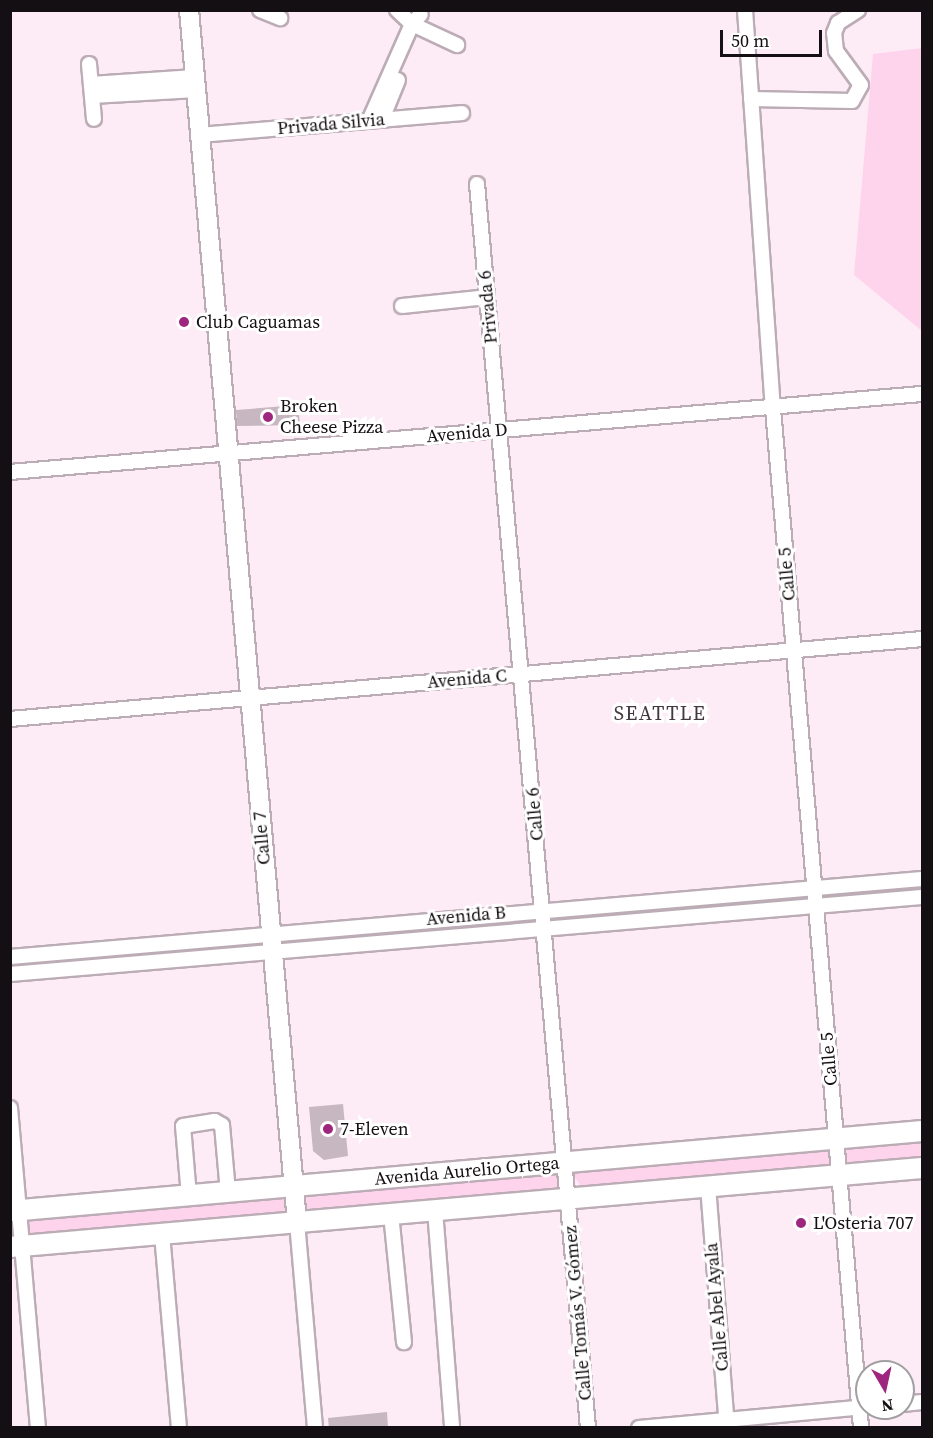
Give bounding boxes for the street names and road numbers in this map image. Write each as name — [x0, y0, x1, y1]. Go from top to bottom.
street label: Privada Silvia — [276, 109, 386, 139]
street label: Privada 6 — [474, 269, 502, 345]
street label: Avenida D — [426, 419, 508, 447]
street label: Calle 5 — [774, 546, 800, 602]
street label: Avenida C — [426, 665, 508, 693]
street label: Calle 6 — [522, 786, 548, 842]
street label: Calle 7 — [249, 810, 275, 866]
street label: Avenida B — [425, 902, 507, 930]
street label: Calle 5 — [816, 1031, 842, 1087]
street label: Avenida Aurelio Ortega — [374, 1152, 560, 1190]
street label: Calle Tomás V. Gómez — [560, 1224, 596, 1402]
street label: Calle Abel Ayala — [701, 1242, 733, 1372]

